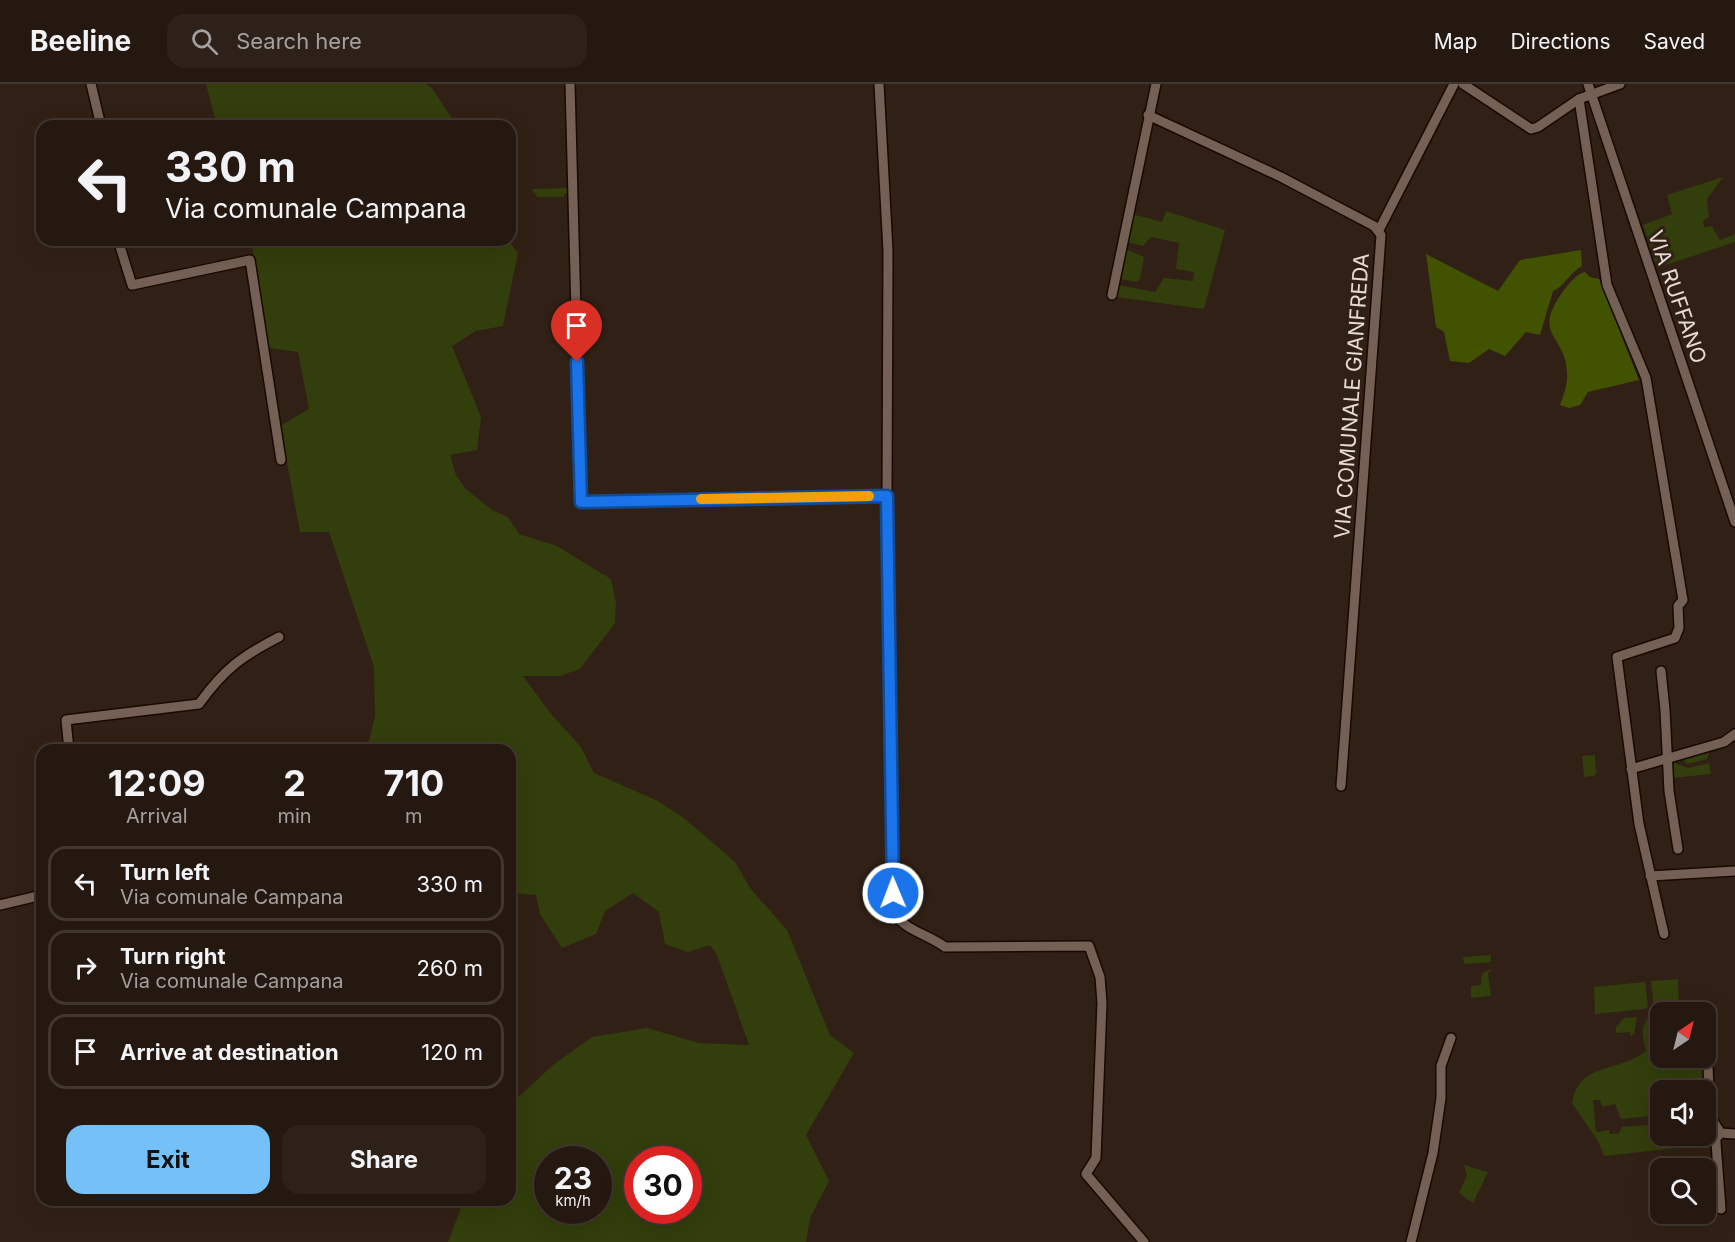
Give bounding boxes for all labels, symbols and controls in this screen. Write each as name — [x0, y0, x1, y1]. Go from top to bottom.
search box — [167, 14, 587, 68]
text: Beeline — [30, 24, 131, 58]
icon: search — [188, 25, 221, 58]
text: Search here — [236, 28, 362, 54]
text: Map — [1434, 29, 1477, 54]
text: Directions — [1510, 29, 1611, 54]
text: Saved — [1644, 29, 1705, 54]
text: 330 m — [165, 141, 296, 192]
icon: left — [66, 144, 144, 222]
text: Via comunale Campana — [165, 192, 467, 225]
street label: VIA RUFFANO — [1643, 227, 1712, 367]
street label: VIA COMUNALE GIANFREDA — [1329, 252, 1374, 540]
pin — [551, 300, 602, 362]
icon: arrive — [560, 309, 593, 342]
text: 12:09 — [108, 761, 206, 805]
text: 2 — [283, 761, 306, 805]
text: 710 — [383, 761, 444, 805]
text: Arrival — [126, 804, 188, 828]
text: min — [277, 804, 312, 828]
text: m — [405, 804, 423, 828]
text: Turn left — [120, 859, 210, 885]
position arrow — [861, 861, 925, 925]
icon: left — [69, 867, 102, 900]
text: 330 m — [416, 871, 483, 897]
text: Via comunale Campana — [120, 885, 344, 909]
text: Turn right — [120, 943, 226, 969]
icon: right — [69, 951, 102, 984]
text: 260 m — [417, 955, 483, 981]
text: Via comunale Campana — [120, 969, 344, 993]
north arrow — [1650, 1002, 1716, 1068]
map controls — [1650, 1002, 1716, 1224]
icon: arrive — [69, 1035, 102, 1068]
text: Arrive at destination — [120, 1039, 339, 1065]
text: 120 m — [421, 1039, 483, 1065]
button: sound — [1650, 1080, 1716, 1146]
button: Exit — [66, 1125, 270, 1194]
button: Share — [282, 1125, 486, 1194]
speed limit sign: 30 — [624, 1146, 702, 1224]
button: search — [1650, 1158, 1716, 1224]
text: 23 — [554, 1160, 592, 1196]
text: km/h — [555, 1191, 591, 1210]

